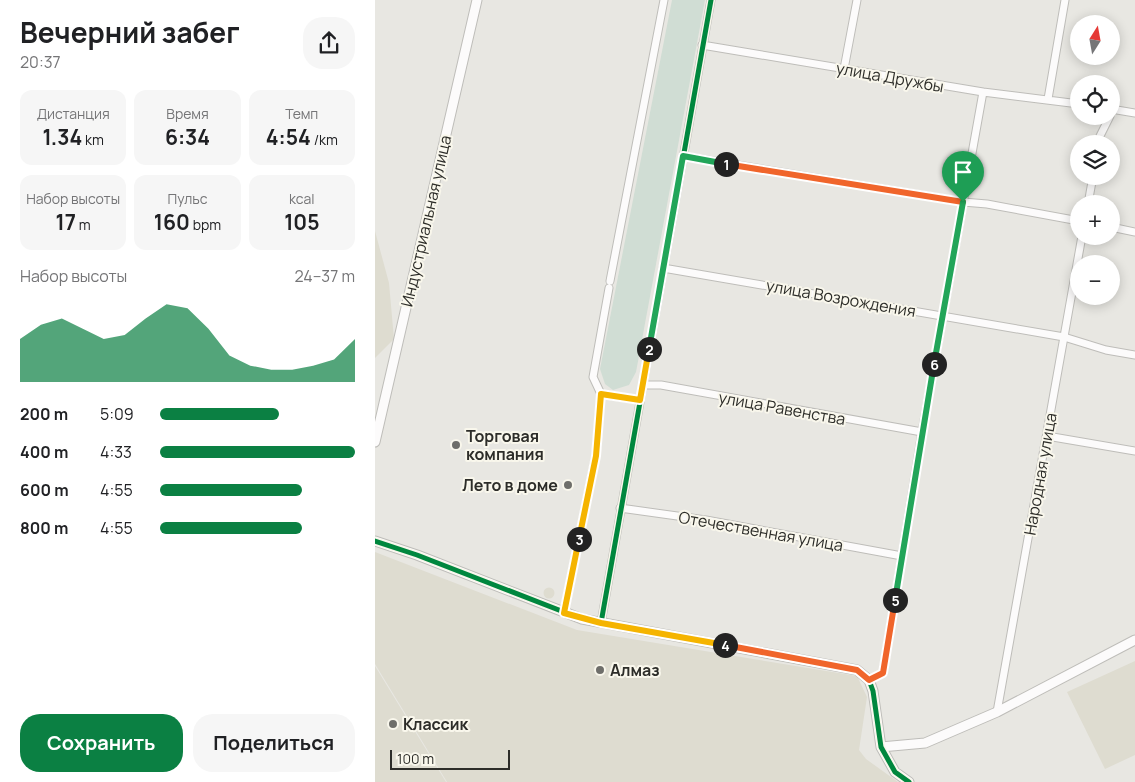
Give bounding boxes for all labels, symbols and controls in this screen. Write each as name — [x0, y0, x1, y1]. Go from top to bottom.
text: Вечерний забег — [20, 13, 240, 51]
north arrow — [1070, 15, 1120, 65]
map controls — [1070, 15, 1120, 305]
button: share — [303, 17, 355, 69]
text: 20:37 — [20, 51, 61, 73]
street label: улица Дружбы — [834, 57, 946, 97]
button: locate — [1070, 75, 1120, 125]
text: Дистанция — [37, 104, 110, 123]
text: Время — [166, 104, 209, 123]
text: Темп — [285, 104, 318, 123]
text: 1.34 — [42, 123, 82, 151]
text: 6:34 — [165, 123, 210, 151]
text: 4:54 — [266, 123, 311, 151]
text: km — [82, 130, 104, 149]
text: /km — [311, 130, 338, 149]
street label: Индустриальная улица — [396, 133, 456, 309]
button: layers — [1070, 135, 1120, 185]
pin — [942, 151, 984, 202]
pin: 1 — [713, 152, 739, 176]
text: 1 — [723, 155, 730, 174]
icon: arrive — [949, 158, 977, 186]
text: Набор высоты — [26, 189, 120, 208]
text: Пульс — [167, 189, 208, 208]
text: kcal — [289, 189, 315, 208]
button: + — [1070, 195, 1120, 245]
text: 17 — [56, 208, 76, 236]
text: 160 — [154, 208, 190, 236]
text: 105 — [284, 208, 319, 236]
text: m — [76, 215, 91, 234]
text: bpm — [190, 215, 221, 234]
button: − — [1070, 255, 1120, 305]
text: Набор высоты — [20, 265, 127, 287]
text: 24–37 m — [294, 265, 355, 287]
street label: улица Возрождения — [764, 274, 918, 322]
pin: 2 — [637, 336, 661, 362]
text: 2 — [645, 340, 654, 359]
pin: 6 — [921, 352, 947, 376]
text: 6 — [930, 355, 939, 374]
street label: улица Равенства — [717, 386, 847, 430]
text: 200 m — [20, 403, 68, 425]
text: 5:09 — [100, 403, 134, 425]
street label: Народная улица — [1018, 411, 1062, 537]
place label: Торговая компания — [466, 425, 544, 465]
marker: Торговая компания — [450, 439, 462, 451]
text: 400 m — [20, 441, 68, 463]
text: 4:33 — [100, 441, 132, 463]
place label: Лето в доме — [462, 474, 558, 496]
text: 600 m — [20, 479, 69, 501]
text: 4:55 — [100, 479, 133, 501]
marker: Лето в доме — [562, 479, 574, 491]
street label: Отечественная улица — [677, 506, 845, 556]
text: 800 m — [20, 517, 68, 539]
text: 4:55 — [100, 517, 133, 539]
pin: 3 — [567, 526, 591, 552]
text: 3 — [575, 530, 584, 549]
pin: 5 — [883, 588, 907, 612]
text: 5 — [891, 591, 900, 610]
pin: 4 — [713, 632, 737, 658]
text: 4 — [721, 636, 730, 655]
place label: Алмаз — [610, 659, 660, 681]
marker: Алмаз — [594, 664, 606, 676]
place label: Классик — [403, 713, 469, 735]
button: Сохранить — [20, 714, 183, 772]
button: Поделиться — [193, 714, 355, 772]
marker: Классик — [387, 718, 399, 730]
scale bar — [390, 747, 510, 770]
text: 100 m — [397, 749, 434, 768]

